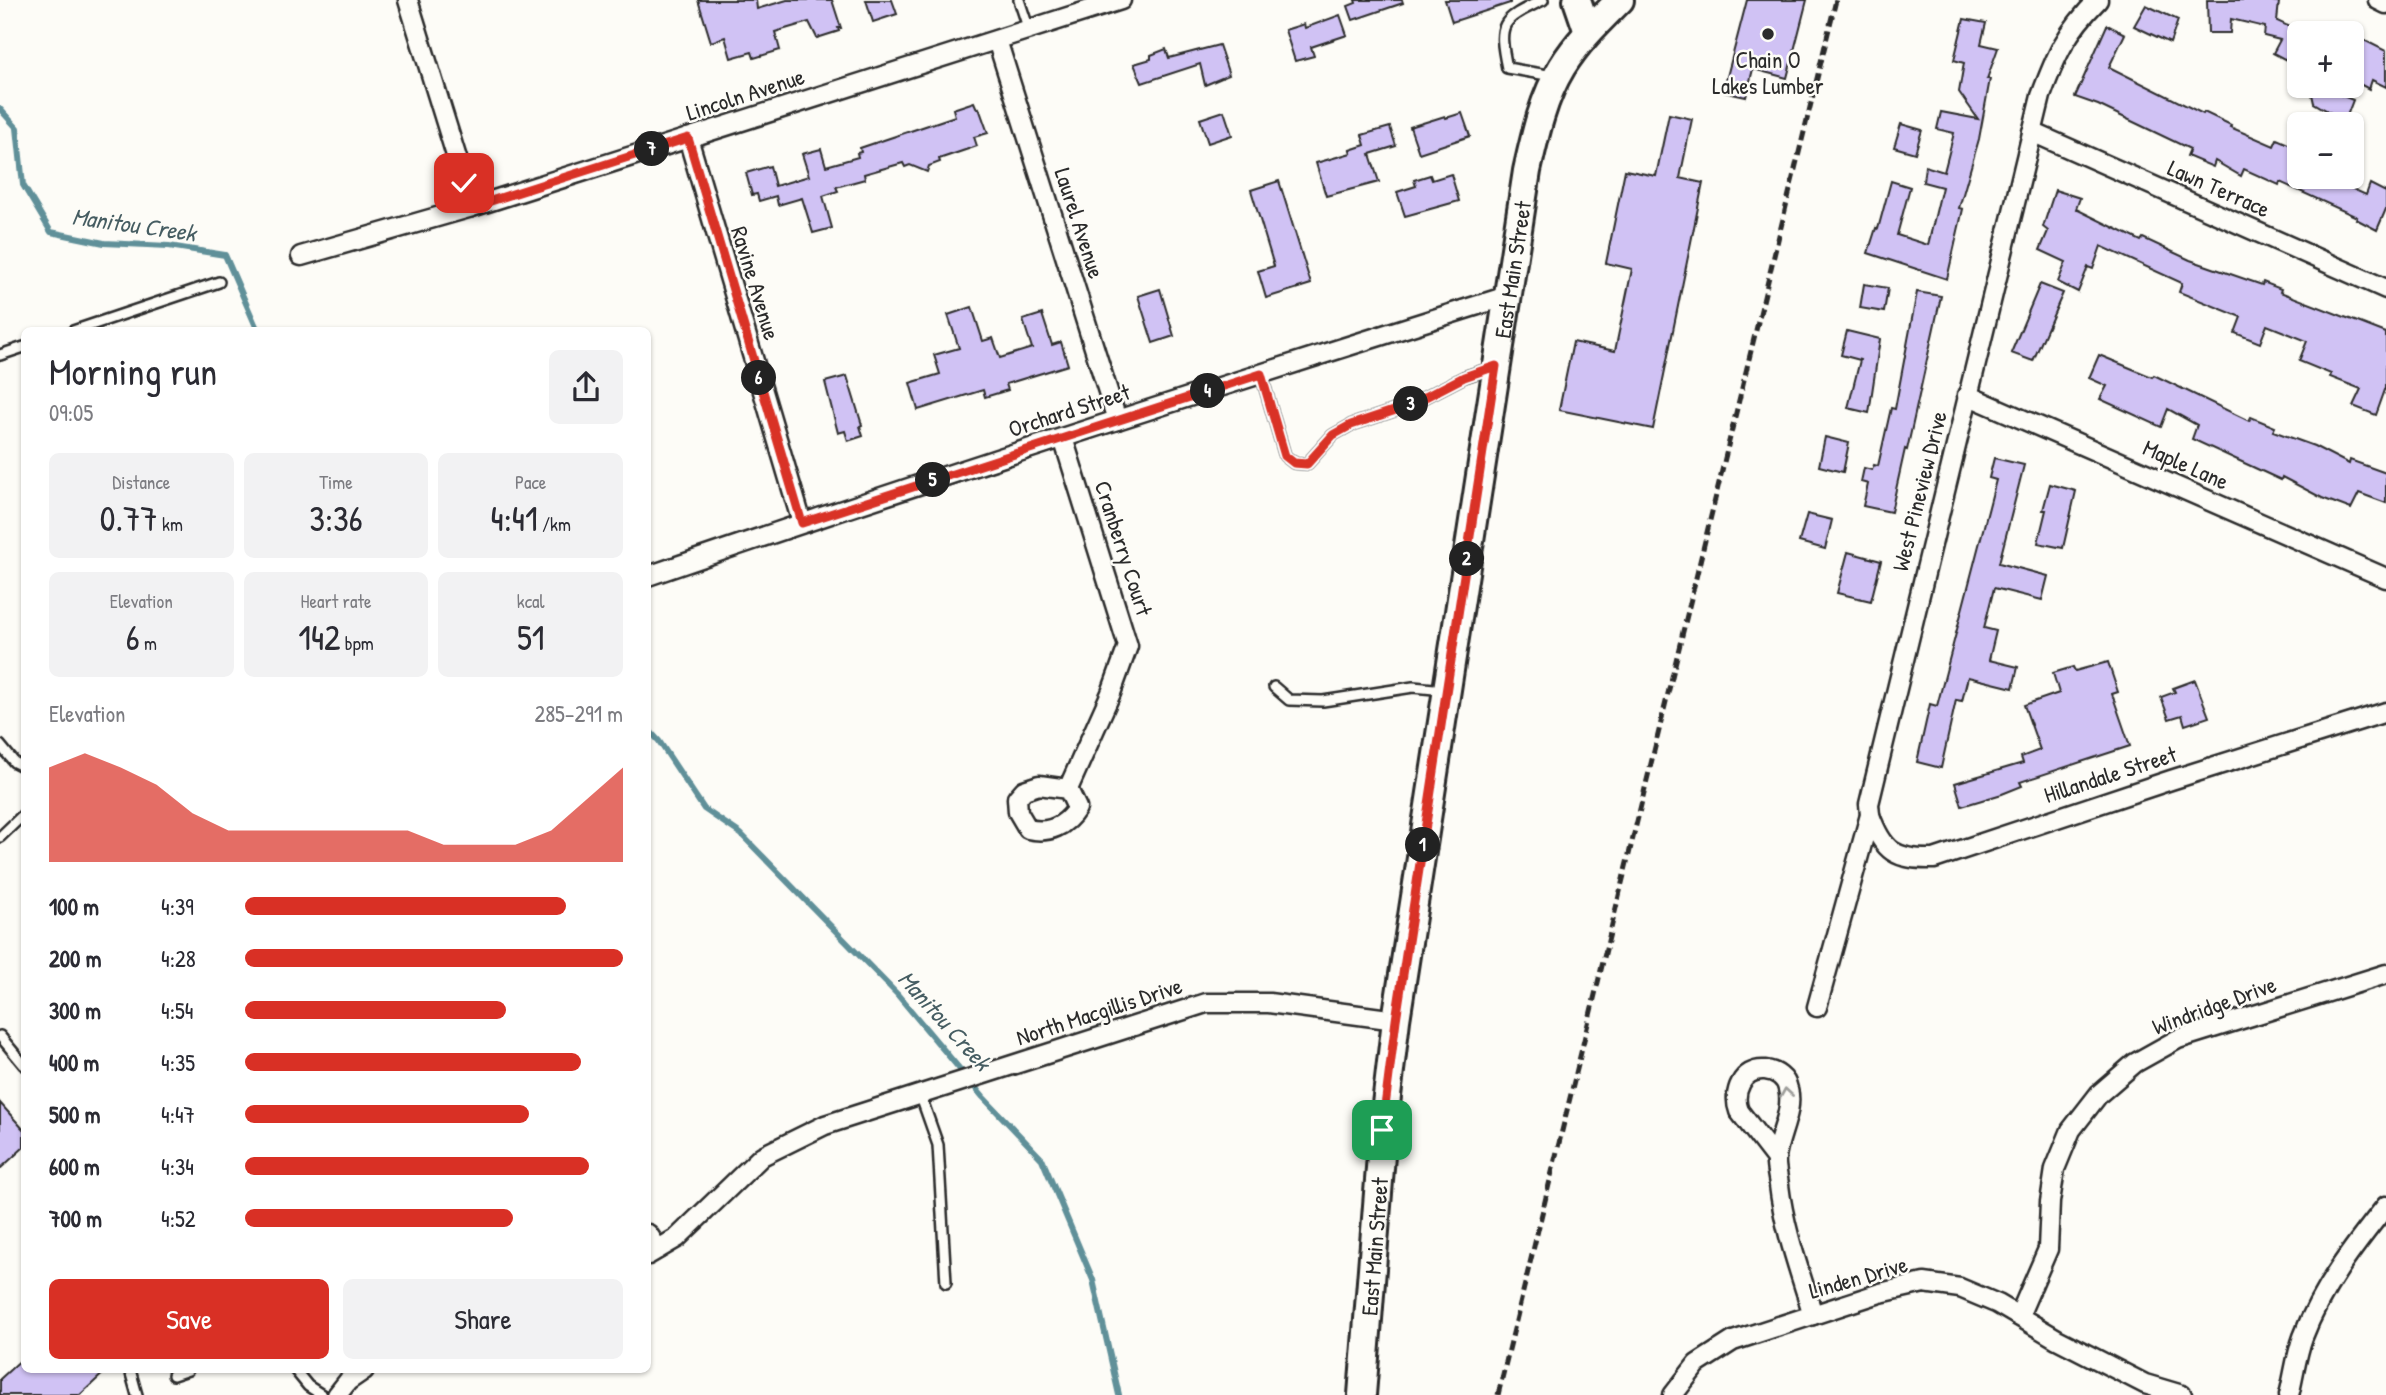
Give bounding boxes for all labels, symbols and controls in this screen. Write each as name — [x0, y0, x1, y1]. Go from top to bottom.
map controls — [2287, 21, 2364, 189]
button: + — [2287, 21, 2364, 98]
marker: Chain O Lakes Lumber — [1760, 26, 1776, 42]
place label: Chain O Lakes Lumber — [1712, 44, 1824, 101]
street label: Lincoln Avenue — [682, 60, 808, 128]
button: − — [2287, 112, 2364, 189]
pin: 7 — [634, 132, 670, 166]
text: 7 — [647, 135, 656, 161]
street label: Lawn Terrace — [2163, 152, 2275, 224]
pin — [434, 153, 494, 213]
icon: check — [445, 164, 483, 202]
street label: Laurel Avenue — [1048, 164, 1112, 282]
street label: East Main Street — [1486, 198, 1538, 340]
water label: Manitou Creek — [70, 199, 200, 249]
street label: Ravine Avenue — [724, 223, 788, 343]
text: Morning run — [49, 345, 217, 397]
button: share — [549, 350, 623, 424]
pin: 6 — [742, 360, 776, 396]
text: 6 — [755, 364, 762, 390]
pin: 4 — [1190, 374, 1226, 408]
street label: Orchard Street — [1004, 375, 1135, 444]
text: 4 — [1204, 377, 1211, 403]
pin: 3 — [1394, 386, 1428, 422]
text: 3 — [1406, 390, 1415, 416]
text: 09:05 — [49, 397, 93, 428]
street label: West Pineview Drive — [1884, 408, 1954, 574]
street label: Maple Lane — [2138, 431, 2234, 497]
pin: 5 — [916, 462, 950, 498]
text: 5 — [928, 466, 937, 492]
text: Distance — [112, 469, 170, 495]
text: Time — [319, 469, 353, 495]
text: Pace — [515, 469, 546, 495]
street label: Cranberry Court — [1088, 477, 1161, 620]
text: 0.77 — [100, 495, 158, 542]
text: 3:36 — [309, 495, 363, 542]
text: 4:41 — [491, 495, 538, 542]
text: km — [158, 511, 183, 537]
text: /km — [538, 511, 571, 537]
pin: 2 — [1450, 542, 1484, 576]
text: 2 — [1462, 545, 1471, 571]
text: Elevation — [110, 588, 173, 614]
text: Heart rate — [301, 588, 371, 614]
text: kcal — [517, 588, 545, 614]
text: 6 — [126, 614, 140, 661]
text: 142 — [298, 614, 340, 661]
text: 51 — [517, 614, 544, 661]
text: m — [140, 630, 157, 656]
text: bpm — [340, 630, 374, 656]
text: Elevation — [49, 698, 125, 729]
text: 285–291 m — [534, 698, 623, 729]
street label: Hillandale Street — [2040, 738, 2181, 810]
pin: 1 — [1406, 828, 1440, 862]
text: 1 — [1419, 831, 1426, 857]
text: 100 m — [49, 891, 99, 922]
text: 4:39 — [161, 891, 194, 922]
text: 200 m — [49, 943, 101, 974]
text: 4:28 — [161, 943, 196, 974]
water label: Manitou Creek — [891, 963, 1000, 1078]
street label: Windridge Drive — [2148, 968, 2280, 1042]
street label: North Macgillis Drive — [1012, 970, 1186, 1052]
text: 300 m — [49, 995, 101, 1026]
text: 4:54 — [161, 995, 193, 1026]
text: 400 m — [49, 1047, 99, 1078]
text: 4:35 — [161, 1047, 195, 1078]
one-way arrow — [1779, 1087, 1794, 1099]
text: 500 m — [49, 1099, 100, 1130]
text: 4:47 — [161, 1099, 195, 1130]
pin — [1352, 1100, 1412, 1160]
icon: arrive — [1363, 1111, 1401, 1149]
text: 600 m — [49, 1151, 100, 1182]
text: 4:34 — [161, 1151, 194, 1182]
street label: East Main Street — [1353, 1175, 1395, 1317]
text: 700 m — [49, 1203, 102, 1234]
text: 4:52 — [161, 1203, 195, 1234]
street label: Linden Drive — [1805, 1248, 1911, 1306]
button: Save — [49, 1279, 329, 1359]
button: Share — [343, 1279, 623, 1359]

